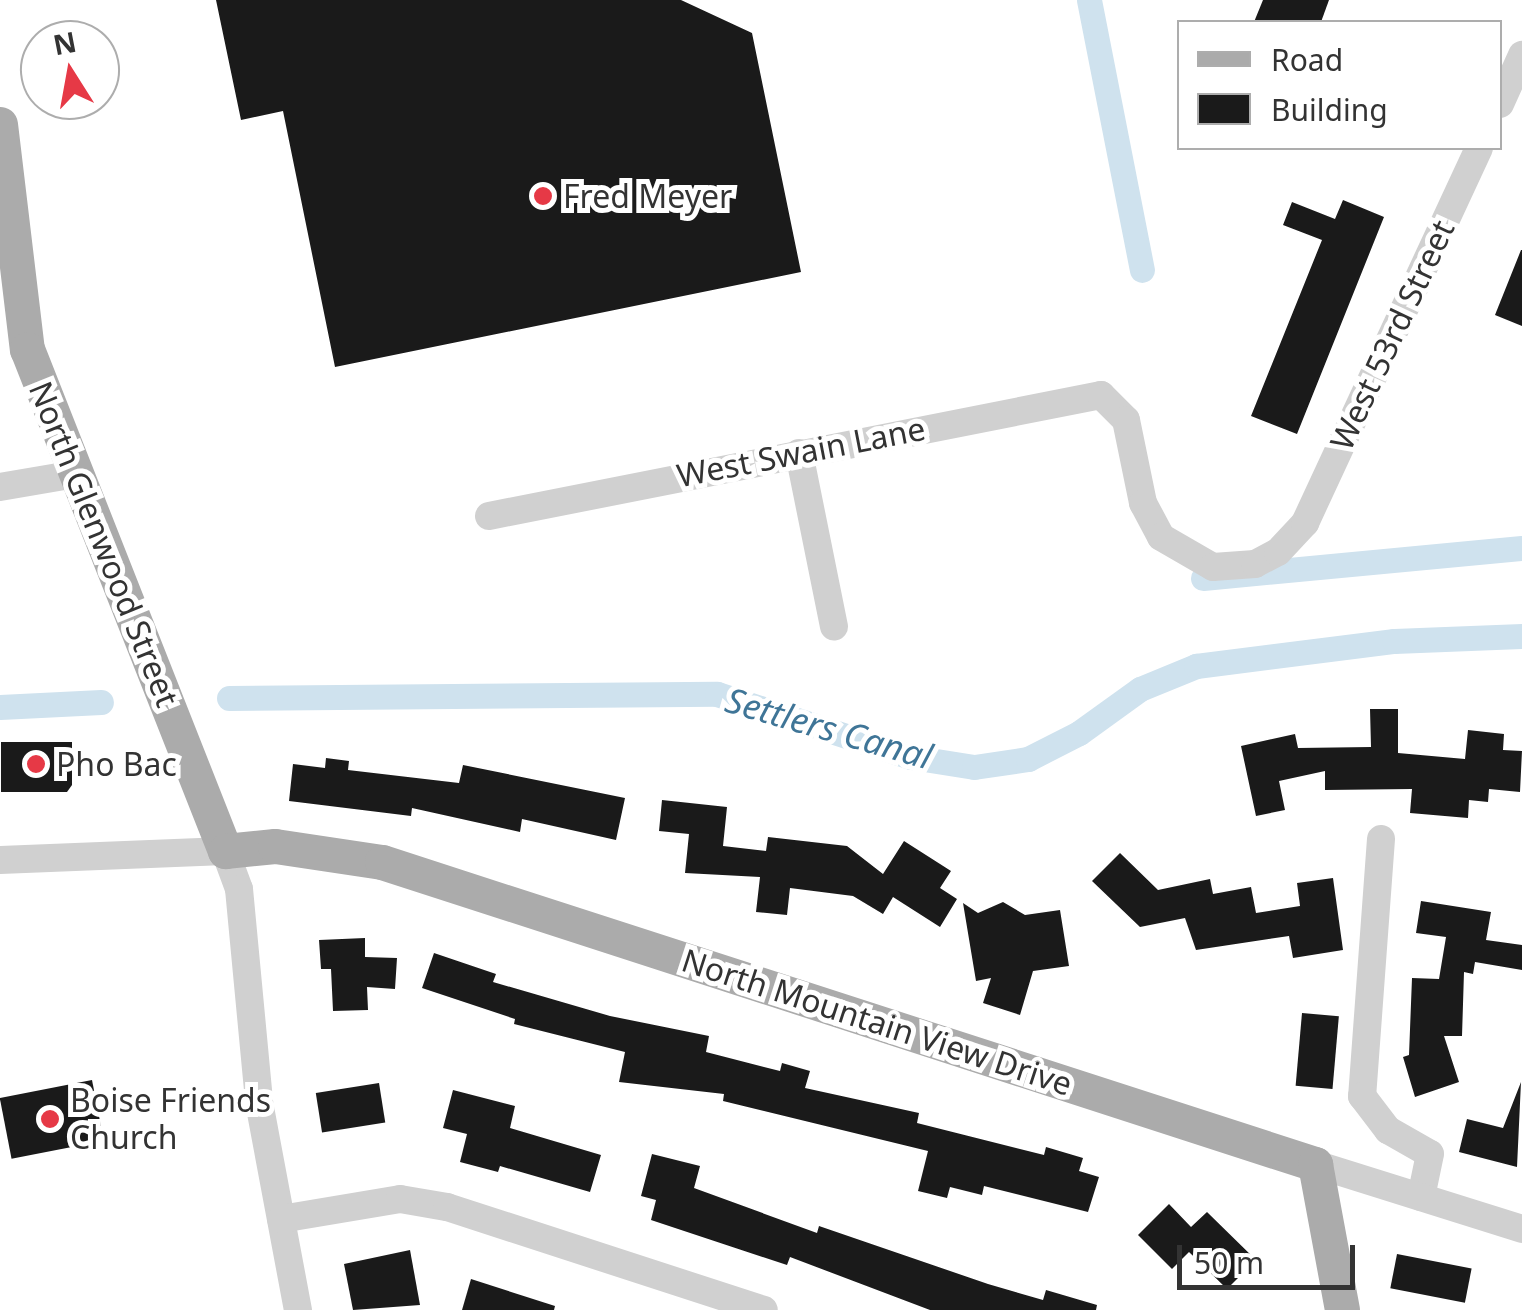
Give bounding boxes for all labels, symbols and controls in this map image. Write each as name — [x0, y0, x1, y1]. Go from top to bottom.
north arrow — [20, 20, 120, 120]
legend — [1177, 20, 1502, 150]
text: N — [50, 22, 79, 63]
text: Road — [1271, 39, 1343, 80]
text: Building — [1271, 89, 1388, 130]
place label: Fred Meyer — [563, 177, 732, 215]
marker: Fred Meyer — [532, 185, 554, 207]
street label: West 53rd Street — [1322, 214, 1462, 456]
street label: North Glenwood Street — [21, 376, 187, 712]
street label: West Swain Lane — [674, 409, 928, 495]
water label: Settlers Canal — [721, 679, 937, 777]
place label: Pho Bac — [56, 745, 177, 783]
marker: Pho Bac — [25, 753, 47, 775]
street label: North Mountain View Drive — [677, 941, 1077, 1103]
place label: Boise Friends Church — [70, 1082, 271, 1157]
marker: Boise Friends Church — [39, 1108, 61, 1130]
scale bar — [1182, 1225, 1360, 1287]
text: 50 m — [1194, 1242, 1264, 1283]

